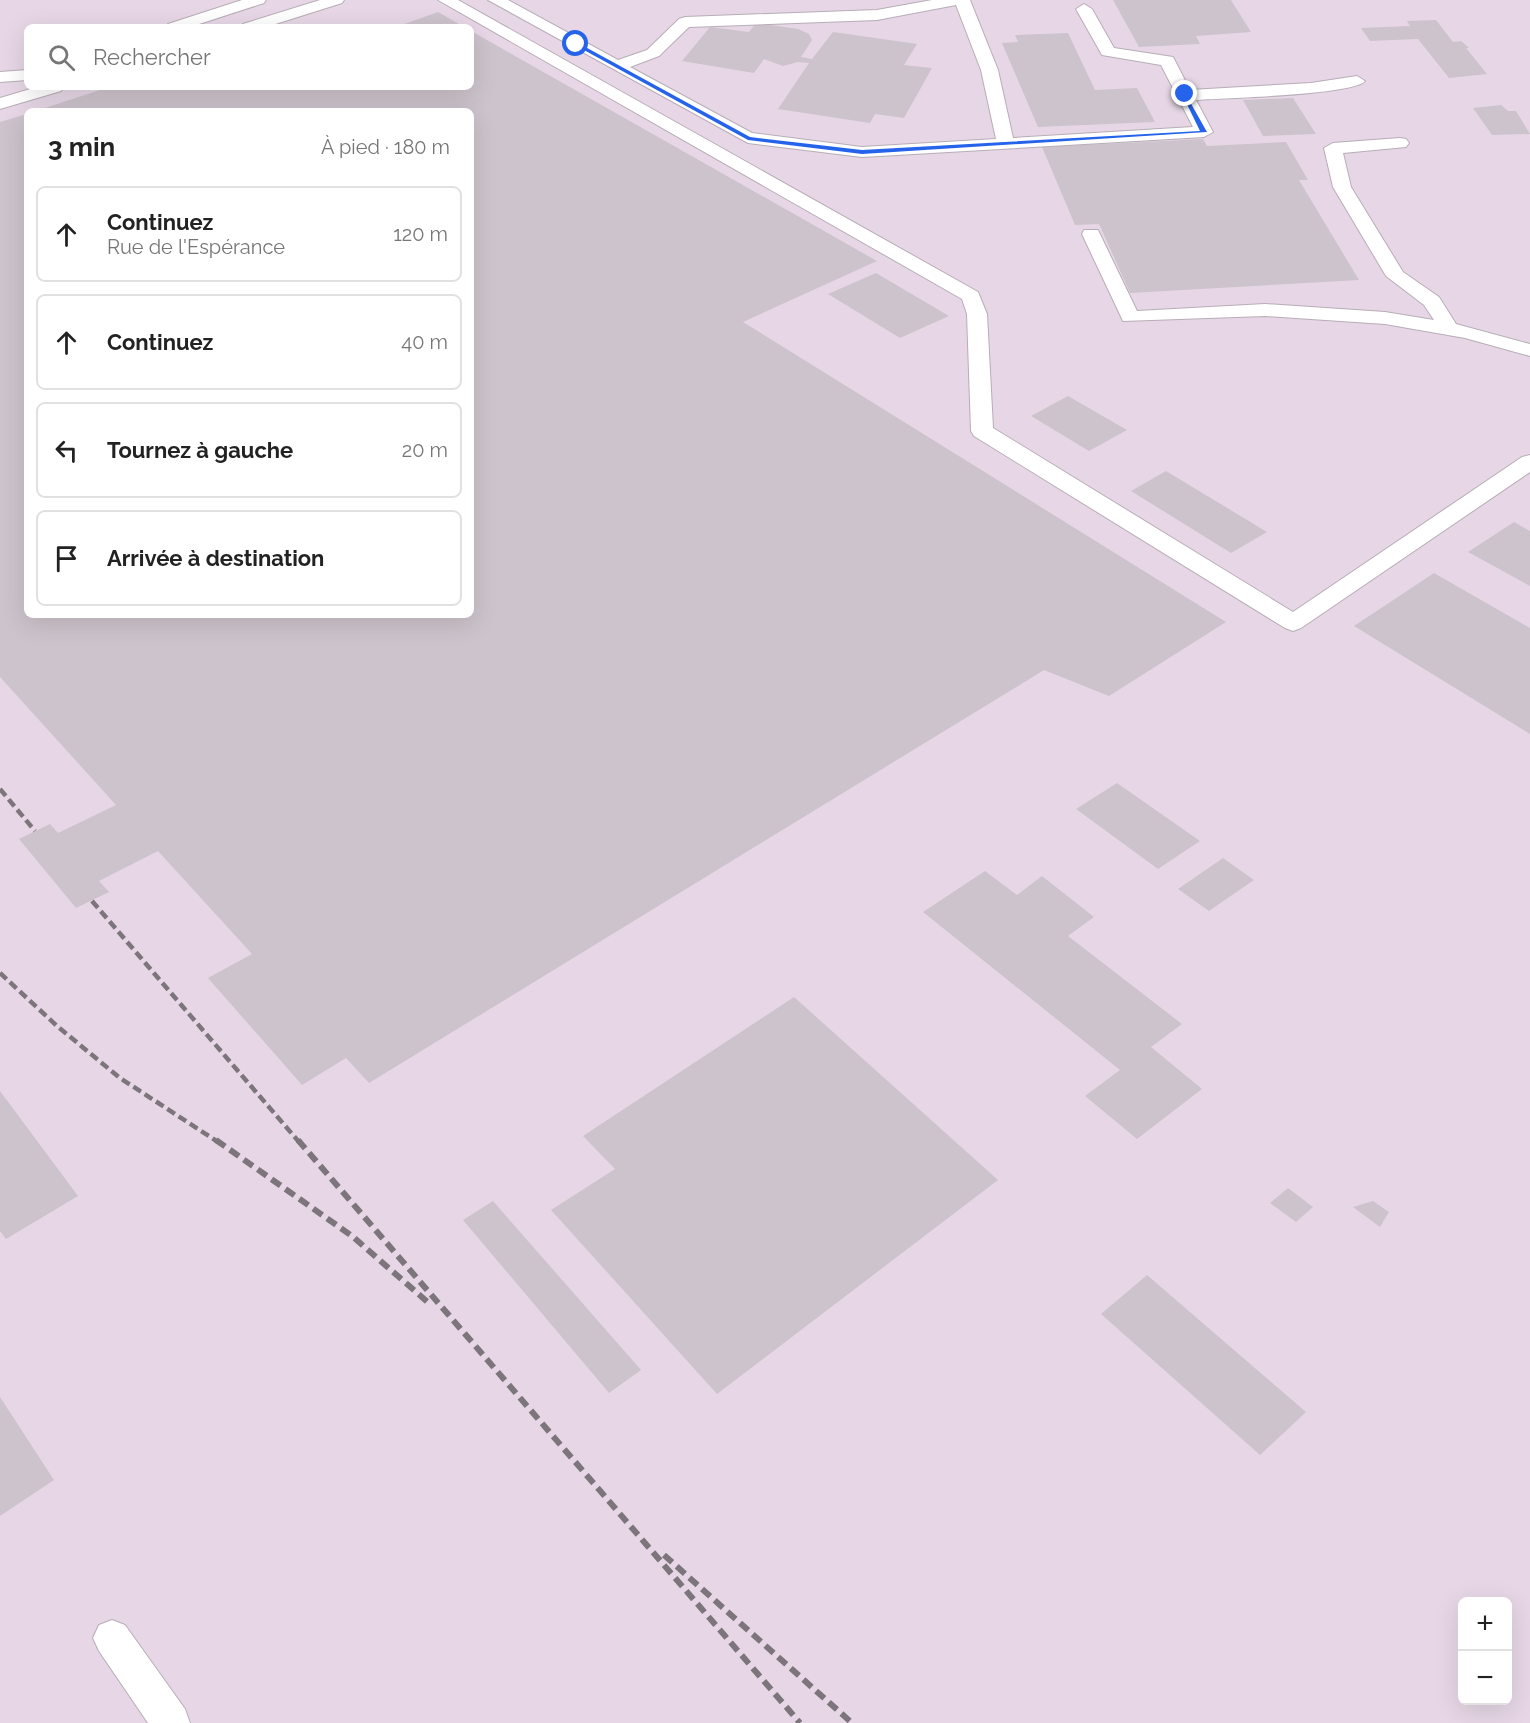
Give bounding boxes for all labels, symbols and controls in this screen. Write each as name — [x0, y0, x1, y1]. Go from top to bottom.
search box — [24, 24, 474, 90]
route start — [562, 30, 588, 56]
icon: search — [45, 41, 78, 74]
text: Rechercher — [93, 44, 211, 70]
route end — [1171, 80, 1197, 106]
text: 3 min — [48, 132, 115, 162]
text: À pied · 180 m — [321, 135, 450, 159]
text: Continuez — [107, 209, 213, 235]
icon: ahead — [50, 218, 83, 251]
text: 120 m — [393, 222, 448, 246]
text: Rue de l'Espérance — [107, 235, 285, 259]
icon: ahead — [50, 326, 83, 359]
text: Continuez — [107, 329, 213, 355]
text: 40 m — [401, 330, 448, 354]
icon: left — [50, 434, 83, 467]
text: Tournez à gauche — [107, 437, 293, 463]
text: 20 m — [402, 438, 448, 462]
icon: arrive — [50, 542, 83, 575]
text: Arrivée à destination — [107, 545, 324, 571]
map controls — [1458, 1597, 1512, 1705]
button: + — [1458, 1597, 1512, 1651]
button: − — [1458, 1651, 1512, 1705]

